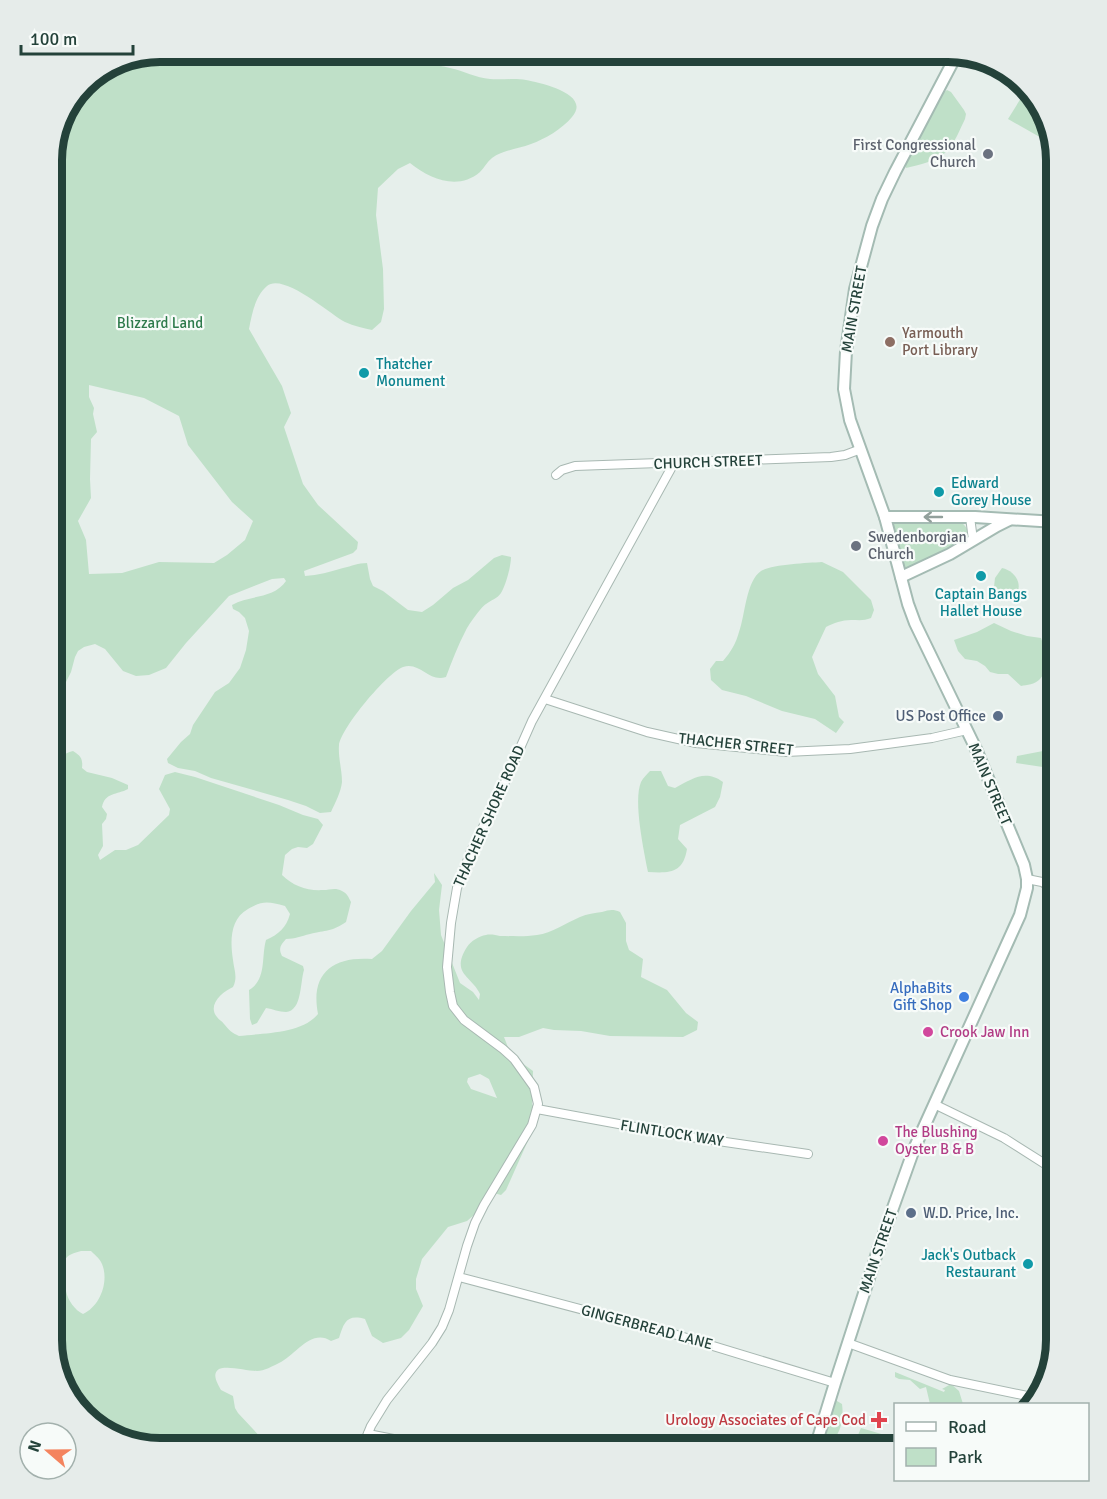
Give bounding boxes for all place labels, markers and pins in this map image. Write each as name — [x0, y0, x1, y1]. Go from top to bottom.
place label: First Congressional Church — [853, 136, 976, 171]
marker: First Congressional Church — [981, 147, 995, 161]
place label: Yarmouth Port Library — [902, 324, 978, 359]
marker: Yarmouth Port Library — [883, 335, 897, 349]
place label: Thatcher Monument — [376, 355, 445, 390]
marker: Thatcher Monument — [357, 366, 371, 380]
place label: Edward Gorey House — [951, 474, 1032, 509]
marker: Edward Gorey House — [932, 485, 946, 499]
place label: Swedenborgian Church — [868, 528, 967, 563]
marker: Swedenborgian Church — [849, 539, 863, 553]
marker: Captain Bangs Hallet House — [974, 569, 988, 583]
place label: Captain Bangs Hallet House — [935, 585, 1028, 620]
place label: US Post Office — [896, 707, 986, 725]
marker: US Post Office — [991, 709, 1005, 723]
place label: AlphaBits Gift Shop — [890, 979, 952, 1014]
marker: AlphaBits Gift Shop — [957, 990, 971, 1004]
place label: Crook Jaw Inn — [940, 1023, 1029, 1041]
marker: Crook Jaw Inn — [921, 1025, 935, 1039]
place label: The Blushing Oyster B & B — [895, 1123, 978, 1158]
marker: The Blushing Oyster B & B — [876, 1134, 890, 1148]
place label: W.D. Price, Inc. — [923, 1204, 1019, 1222]
marker: W.D. Price, Inc. — [904, 1206, 918, 1220]
place label: Jack's Outback Restaurant — [921, 1246, 1016, 1281]
marker: Jack's Outback Restaurant — [1021, 1257, 1035, 1271]
place label: Urology Associates of Cape Cod — [665, 1411, 866, 1429]
marker: Urology Associates of Cape Cod — [870, 1411, 888, 1429]

